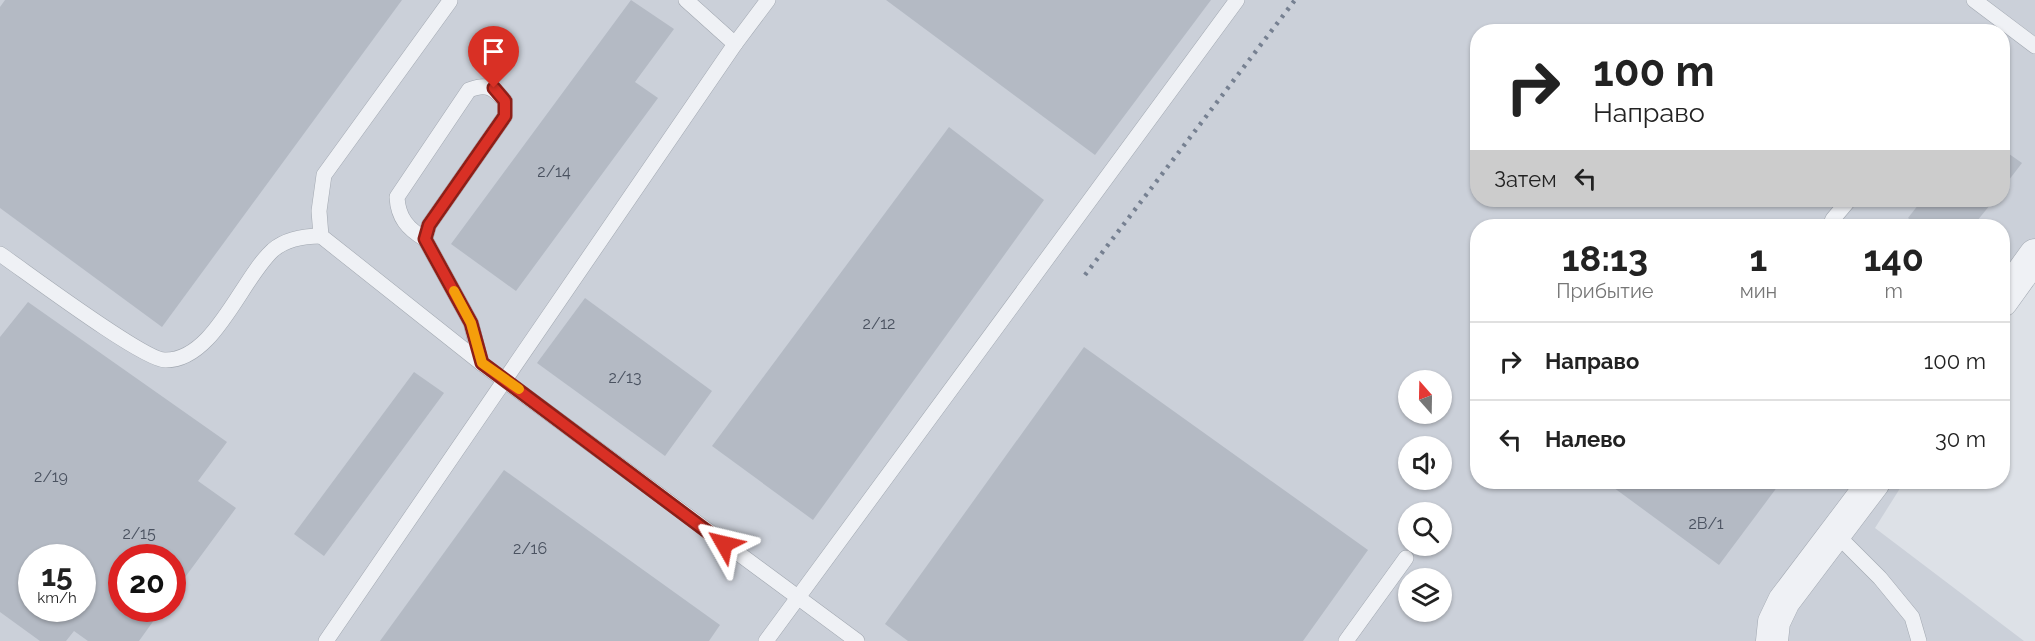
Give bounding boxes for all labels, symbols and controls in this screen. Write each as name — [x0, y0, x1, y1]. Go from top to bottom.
pin — [468, 26, 519, 88]
icon: arrive — [477, 35, 510, 68]
text: 100 m — [1593, 47, 1715, 96]
icon: right — [1494, 48, 1572, 126]
text: Направо — [1593, 97, 1705, 128]
house number: 2/14 — [537, 162, 571, 181]
icon: left — [1569, 162, 1602, 195]
text: Затем — [1494, 166, 1557, 192]
text: 18:13 — [1562, 237, 1648, 279]
text: 1 — [1750, 237, 1767, 279]
text: 140 — [1863, 237, 1924, 279]
text: Прибытие — [1556, 279, 1654, 303]
text: мин — [1740, 279, 1777, 303]
text: m — [1884, 279, 1903, 303]
house number: 2/12 — [863, 314, 895, 333]
icon: right — [1494, 345, 1527, 378]
text: Направо — [1545, 348, 1639, 374]
text: 100 m — [1924, 348, 1986, 374]
house number: 2/13 — [608, 368, 642, 387]
north arrow — [1398, 370, 1452, 424]
map controls — [1398, 370, 1452, 622]
icon: left — [1494, 423, 1527, 456]
text: Налево — [1545, 426, 1626, 452]
text: 30 m — [1935, 426, 1986, 452]
button: sound — [1398, 436, 1452, 490]
house number: 2/19 — [34, 467, 68, 486]
button: search — [1398, 502, 1452, 556]
position arrow — [692, 512, 756, 576]
house number: 2В/1 — [1688, 514, 1724, 533]
house number: 2/15 — [122, 524, 156, 543]
house number: 2/16 — [513, 539, 547, 558]
speed limit sign: 20 — [108, 544, 186, 622]
text: 15 — [41, 558, 73, 593]
button: layers — [1398, 568, 1452, 622]
text: km/h — [37, 589, 77, 607]

